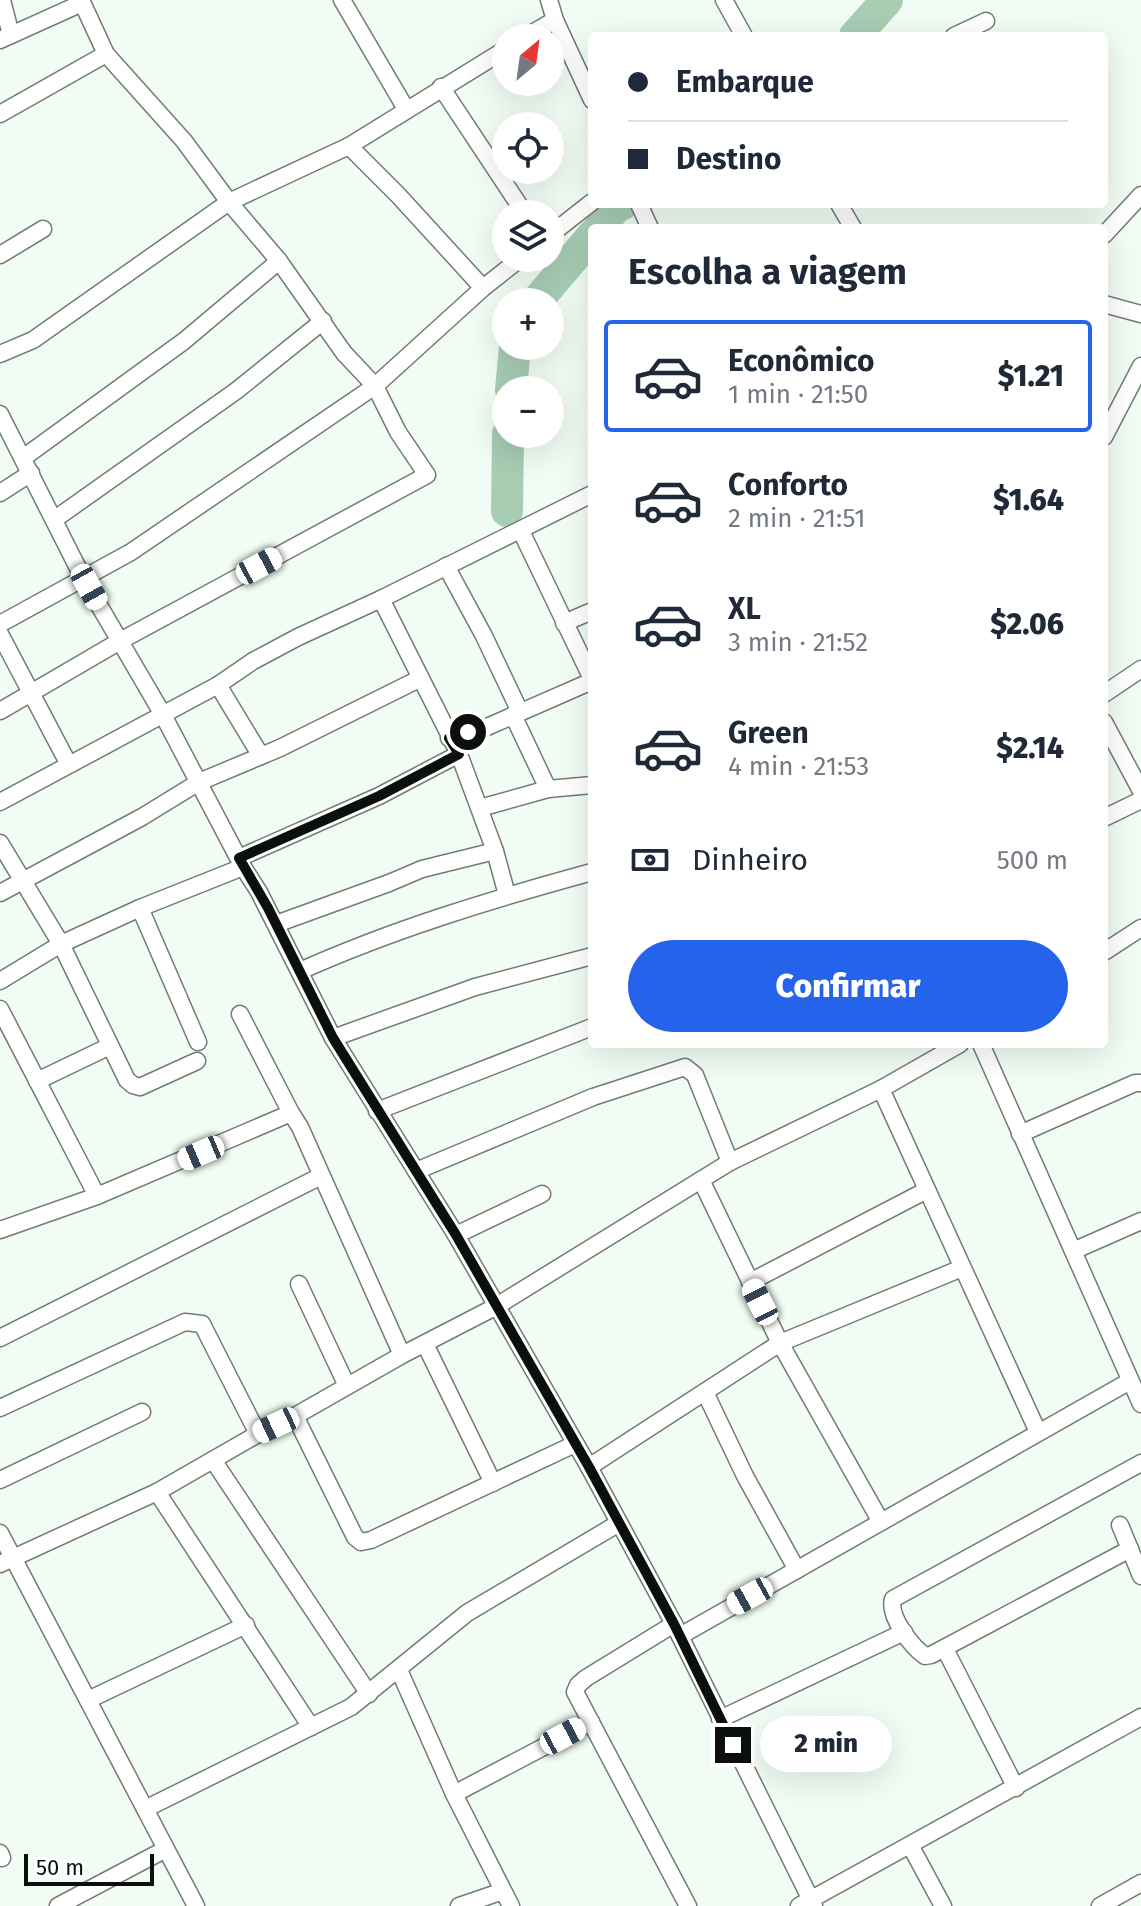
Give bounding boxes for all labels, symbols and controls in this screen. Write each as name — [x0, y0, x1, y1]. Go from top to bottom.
north arrow — [492, 24, 564, 96]
map controls — [492, 24, 564, 448]
text: Embarque — [676, 64, 814, 100]
button: locate — [492, 112, 564, 184]
text: Destino — [676, 141, 781, 177]
button: layers — [492, 200, 564, 272]
text: Escolha a viagem — [628, 250, 907, 294]
button: + — [492, 288, 564, 360]
icon: car — [632, 340, 704, 412]
text: Econômico — [728, 343, 874, 379]
text: $1.21 — [998, 358, 1064, 394]
button: − — [492, 376, 564, 448]
text: 1 min · 21:50 — [728, 379, 868, 410]
icon: car — [632, 464, 704, 536]
text: Conforto — [728, 467, 848, 503]
text: $1.64 — [993, 482, 1064, 518]
text: 2 min · 21:51 — [728, 503, 865, 534]
car — [232, 544, 286, 588]
car — [67, 560, 111, 614]
icon: car — [632, 588, 704, 660]
text: XL — [728, 591, 761, 627]
text: $2.06 — [990, 606, 1064, 642]
text: 3 min · 21:52 — [728, 627, 868, 658]
icon: car — [632, 712, 704, 784]
route start — [450, 714, 486, 750]
text: Green — [728, 715, 809, 751]
text: $2.14 — [996, 730, 1064, 766]
text: 4 min · 21:53 — [728, 751, 869, 782]
icon: cash — [628, 838, 672, 882]
text: Dinheiro — [692, 842, 808, 878]
text: 500 m — [997, 845, 1068, 876]
button: Confirmar — [628, 940, 1068, 1032]
car — [174, 1133, 228, 1173]
car — [738, 1275, 782, 1329]
car — [249, 1404, 303, 1446]
car — [723, 1574, 777, 1618]
car — [536, 1714, 590, 1758]
callout: 2 min — [761, 1717, 893, 1773]
route end — [715, 1727, 751, 1763]
text: 2 min — [794, 1728, 858, 1759]
scale bar — [24, 1850, 154, 1886]
text: 50 m — [36, 1854, 84, 1881]

